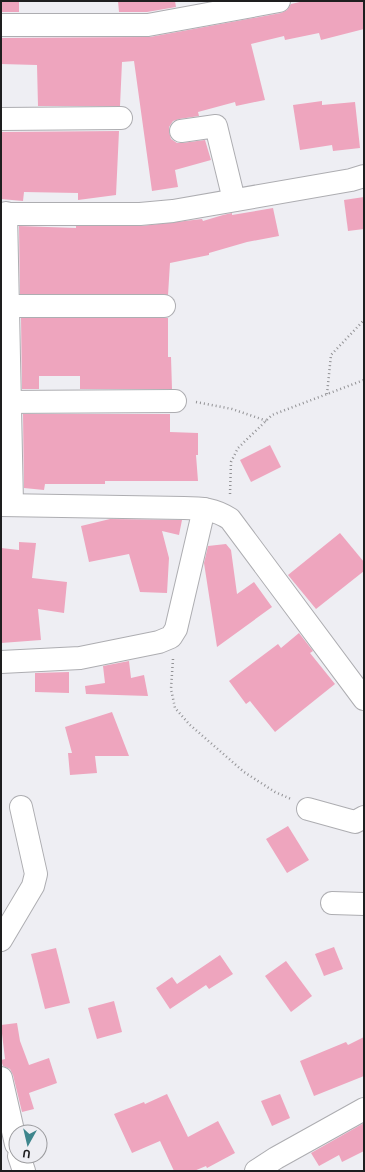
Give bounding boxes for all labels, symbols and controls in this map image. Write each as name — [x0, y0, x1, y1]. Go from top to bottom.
north arrow — [8, 1124, 48, 1164]
text: U — [21, 1146, 32, 1162]

